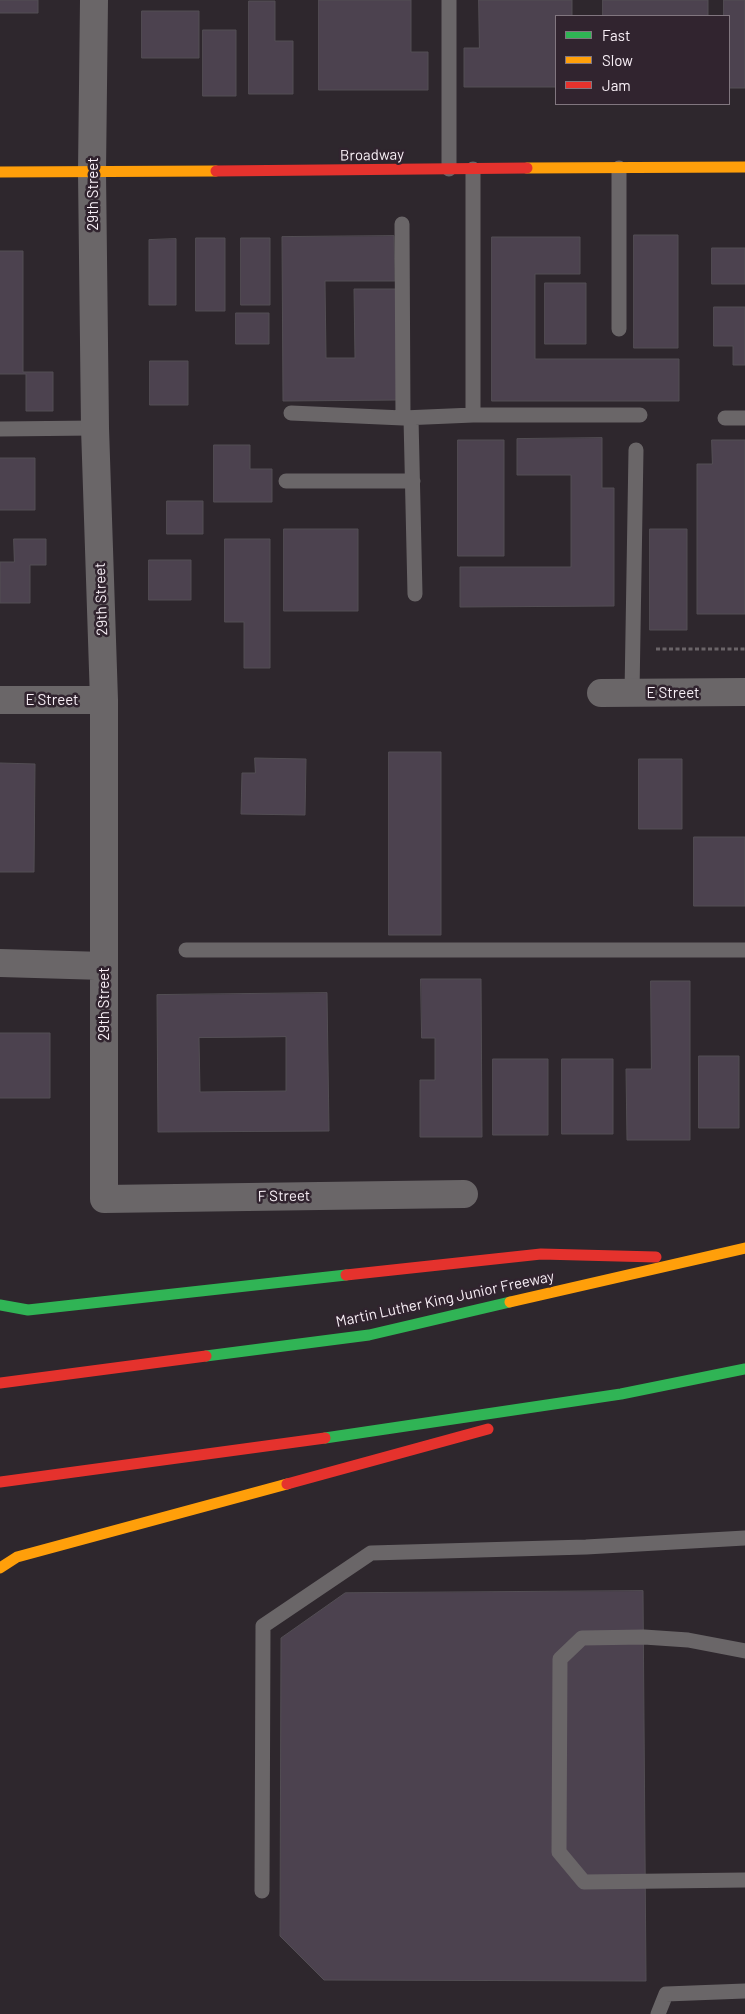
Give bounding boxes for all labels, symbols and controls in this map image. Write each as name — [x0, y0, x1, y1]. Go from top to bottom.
legend — [555, 15, 730, 105]
text: Fast — [602, 26, 630, 44]
text: Slow — [602, 51, 633, 69]
text: Jam — [602, 76, 631, 94]
street label: Broadway — [340, 145, 404, 165]
street label: 29th Street — [84, 157, 102, 231]
street label: 29th Street — [91, 562, 111, 636]
street label: E Street — [646, 684, 700, 702]
street label: E Street — [25, 691, 79, 709]
street label: 29th Street — [95, 967, 113, 1041]
street label: F Street — [258, 1187, 310, 1205]
street label: Martin Luther King Junior Freeway — [334, 1267, 556, 1331]

